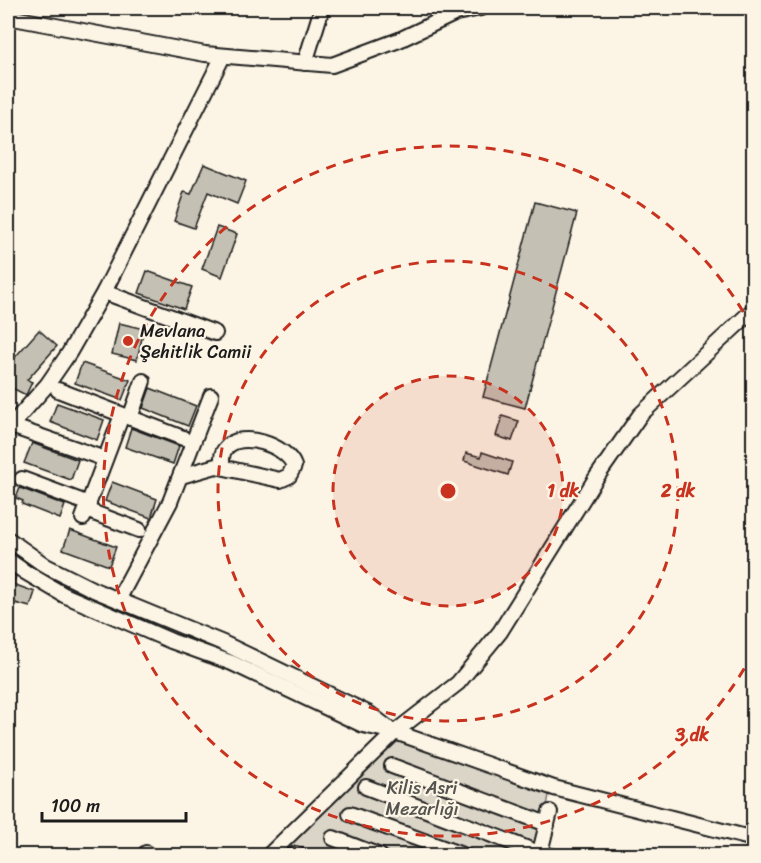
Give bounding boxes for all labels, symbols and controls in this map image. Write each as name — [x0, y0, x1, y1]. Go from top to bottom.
place label: Mevlana Şehitlik Camii — [140, 315, 252, 368]
marker: Mevlana Şehitlik Camii — [121, 334, 135, 348]
text: 1 dk — [547, 475, 579, 507]
text: 2 dk — [660, 475, 695, 507]
centre of rings — [438, 481, 458, 501]
text: 3 dk — [674, 719, 709, 751]
park label: Kilis Asri Mezarlığı — [385, 772, 459, 825]
scale bar — [42, 785, 186, 823]
text: 100 m — [51, 790, 100, 822]

